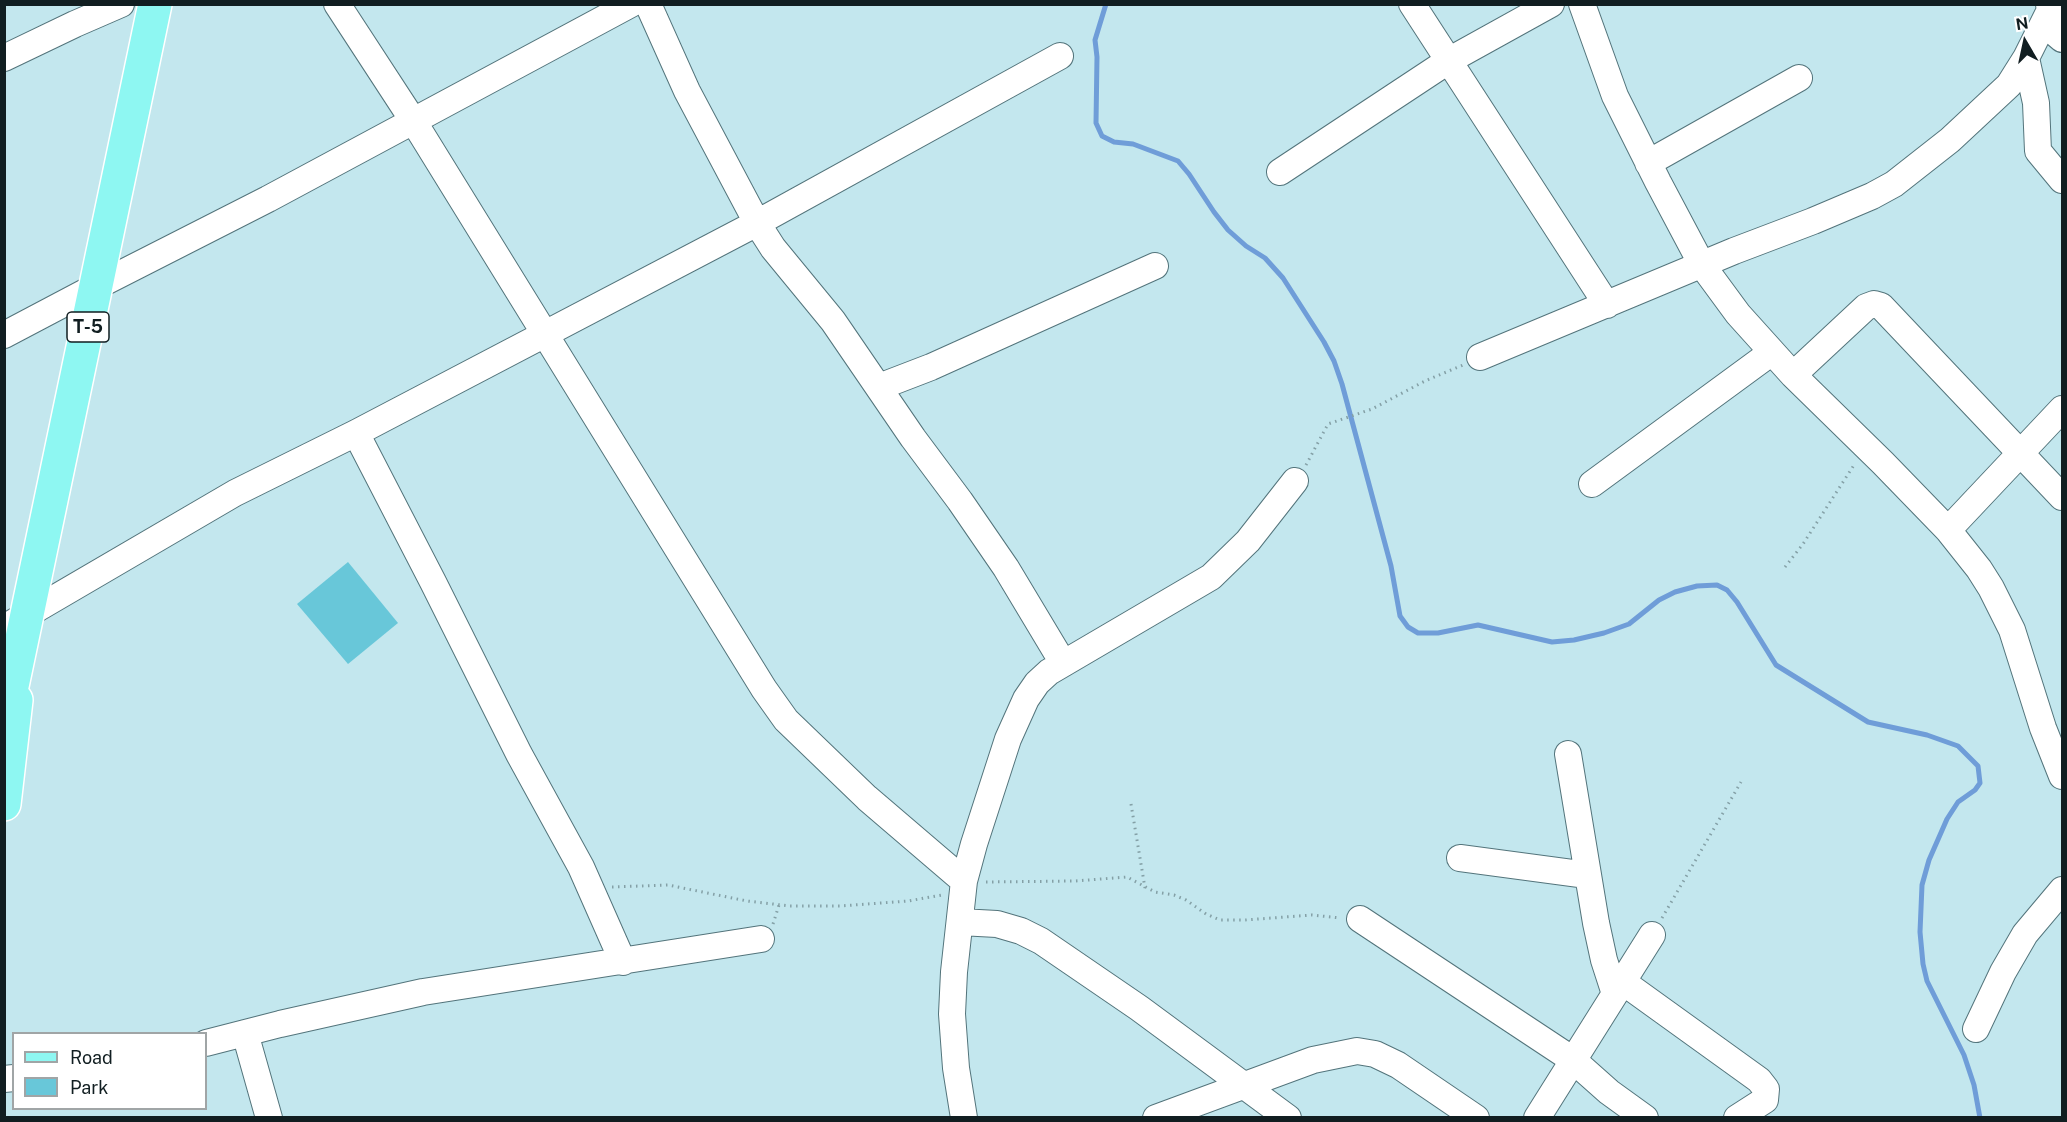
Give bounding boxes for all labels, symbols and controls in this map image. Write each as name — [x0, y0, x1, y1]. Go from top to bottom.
north arrow — [1995, 12, 2055, 72]
text: N — [2014, 13, 2030, 34]
road number: T-5 — [67, 312, 109, 342]
legend — [12, 1032, 207, 1110]
text: Road — [70, 1047, 113, 1068]
text: Park — [70, 1077, 108, 1098]

